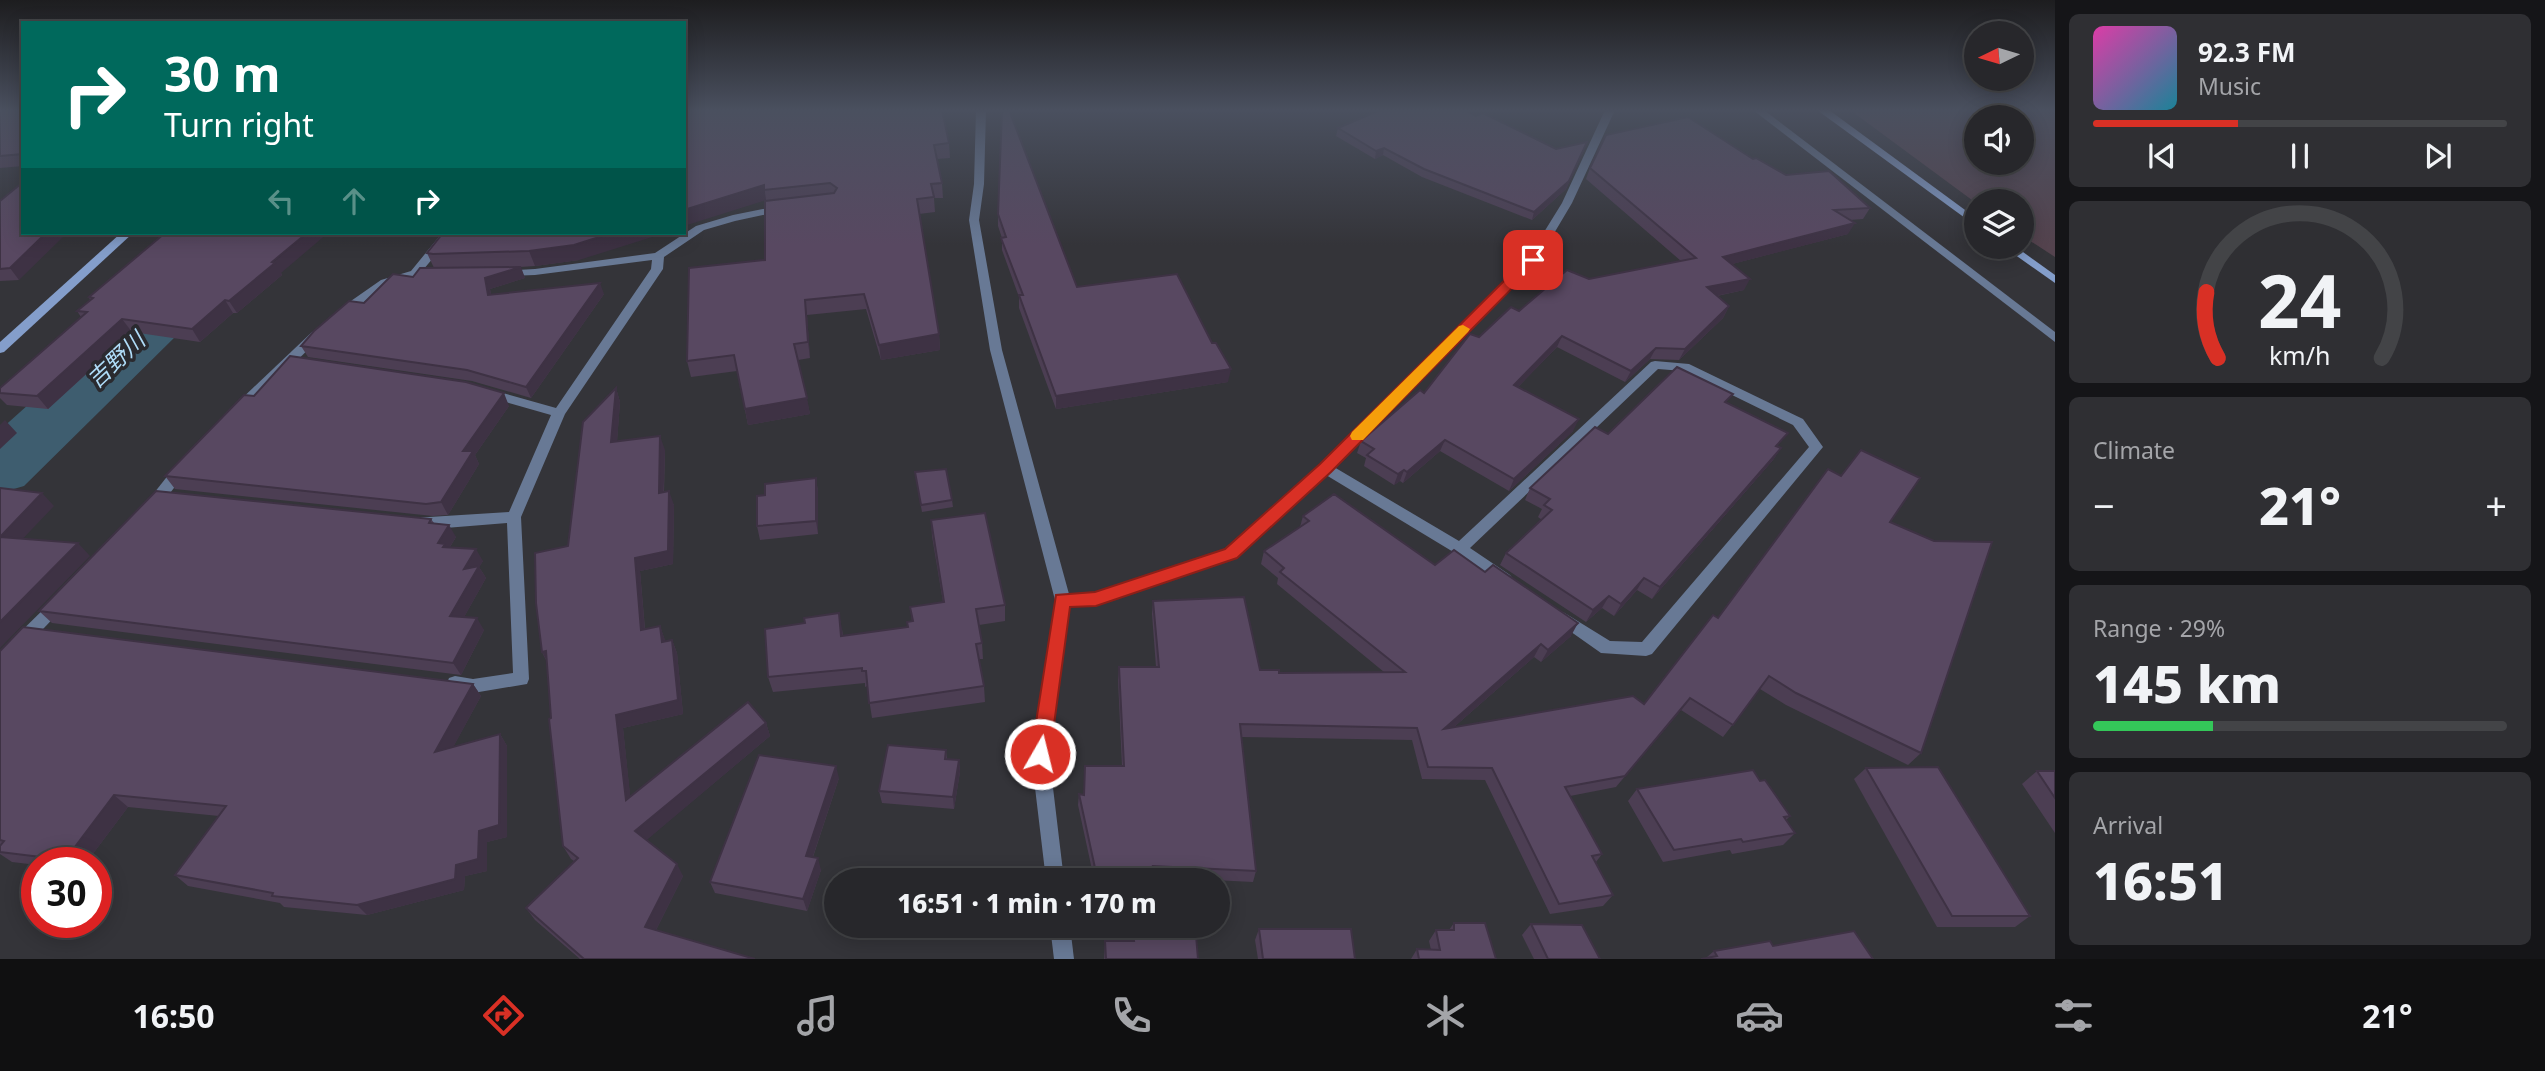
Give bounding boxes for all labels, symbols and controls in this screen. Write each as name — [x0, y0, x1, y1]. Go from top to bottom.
north arrow — [1964, 21, 2034, 91]
map controls — [1964, 21, 2034, 259]
text: 92.3 FM — [2198, 34, 2295, 70]
text: 30 m — [164, 40, 281, 106]
icon: right — [49, 49, 140, 140]
text: Music — [2198, 70, 2261, 102]
text: Turn right — [164, 103, 314, 146]
button: sound — [1964, 105, 2034, 175]
icon: previous — [2143, 137, 2181, 175]
icon: pause — [2281, 137, 2319, 175]
icon: next — [2419, 137, 2457, 175]
icon: left — [262, 182, 300, 220]
icon: ahead — [335, 182, 373, 220]
icon: right — [408, 182, 446, 220]
button: layers — [1964, 189, 2034, 259]
pin — [1503, 230, 1563, 290]
icon: arrive — [1514, 241, 1552, 279]
text: 24 — [2258, 251, 2342, 350]
water label: 吉野川 — [79, 322, 154, 394]
text: km/h — [2269, 338, 2331, 372]
text: Climate — [2093, 434, 2175, 466]
text: 21° — [2259, 469, 2341, 540]
text: − — [2093, 479, 2115, 531]
text: + — [2485, 479, 2507, 531]
text: Range · 29% — [2093, 612, 2225, 644]
text: 145 km — [2093, 647, 2281, 718]
position arrow — [1003, 717, 1077, 791]
text: Arrival — [2093, 809, 2163, 841]
text: 16:51 — [2093, 844, 2228, 915]
speed limit sign: 30 — [21, 847, 112, 938]
text: 16:51 · 1 min · 170 m — [897, 885, 1157, 921]
icon: directions — [479, 991, 528, 1040]
icon: music — [793, 991, 842, 1040]
icon: phone — [1107, 991, 1156, 1040]
icon: climate — [1421, 991, 1470, 1040]
icon: car — [1735, 991, 1784, 1040]
icon: filters — [2049, 991, 2098, 1040]
text: 16:50 — [132, 994, 215, 1037]
text: 21° — [2362, 994, 2413, 1037]

